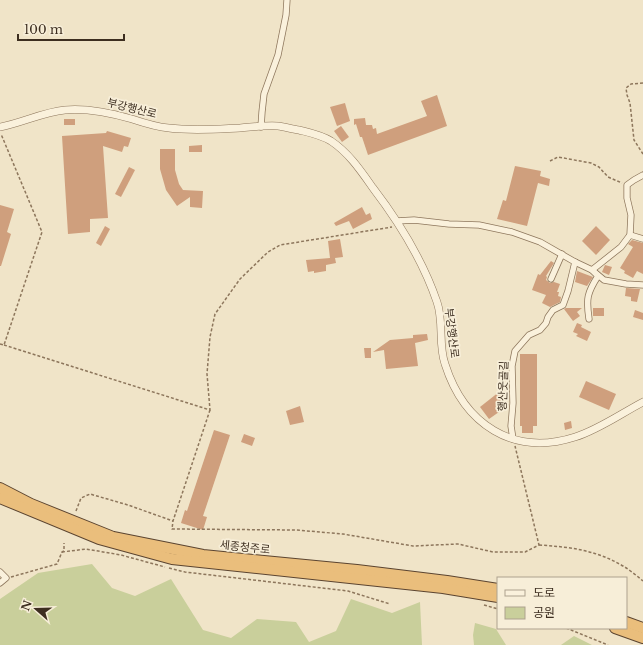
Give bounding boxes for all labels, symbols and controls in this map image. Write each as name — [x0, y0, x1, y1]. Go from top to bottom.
scale bar — [18, 16, 124, 42]
text: 100 m — [24, 22, 63, 37]
street label: 부강행산로 — [106, 95, 158, 121]
street label: 부강행산로 — [442, 307, 462, 359]
street label: 행산웃골길 — [495, 360, 511, 412]
street label: 세종청주로 — [219, 537, 271, 557]
legend — [497, 577, 627, 629]
text: 도로 — [533, 585, 555, 600]
north arrow — [16, 589, 56, 629]
text: N — [18, 598, 35, 613]
text: 공원 — [533, 605, 555, 620]

